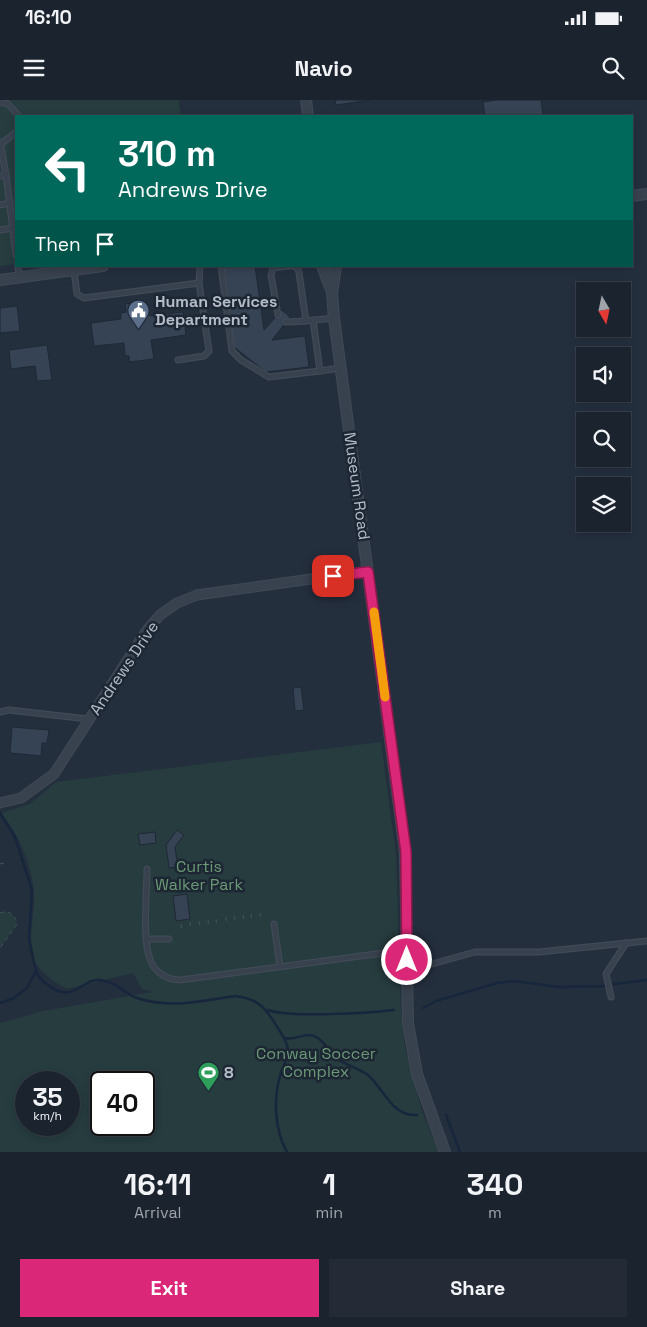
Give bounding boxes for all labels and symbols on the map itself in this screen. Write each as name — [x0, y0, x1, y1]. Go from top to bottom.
north arrow — [576, 282, 631, 338]
place label: Human Services Department — [155, 291, 277, 330]
public building icon: Human Services Department — [127, 298, 151, 329]
street label: Museum Road — [339, 431, 375, 541]
pin — [312, 555, 354, 597]
street label: Andrews Drive — [85, 617, 163, 719]
park label: Curtis Walker Park — [155, 856, 243, 895]
position arrow — [380, 933, 432, 985]
park label: Conway Soccer Complex — [256, 1043, 376, 1082]
sports icon: 8 — [196, 1060, 220, 1091]
place label: 8 — [224, 1062, 234, 1083]
speed limit sign: 40 — [90, 1071, 155, 1136]

